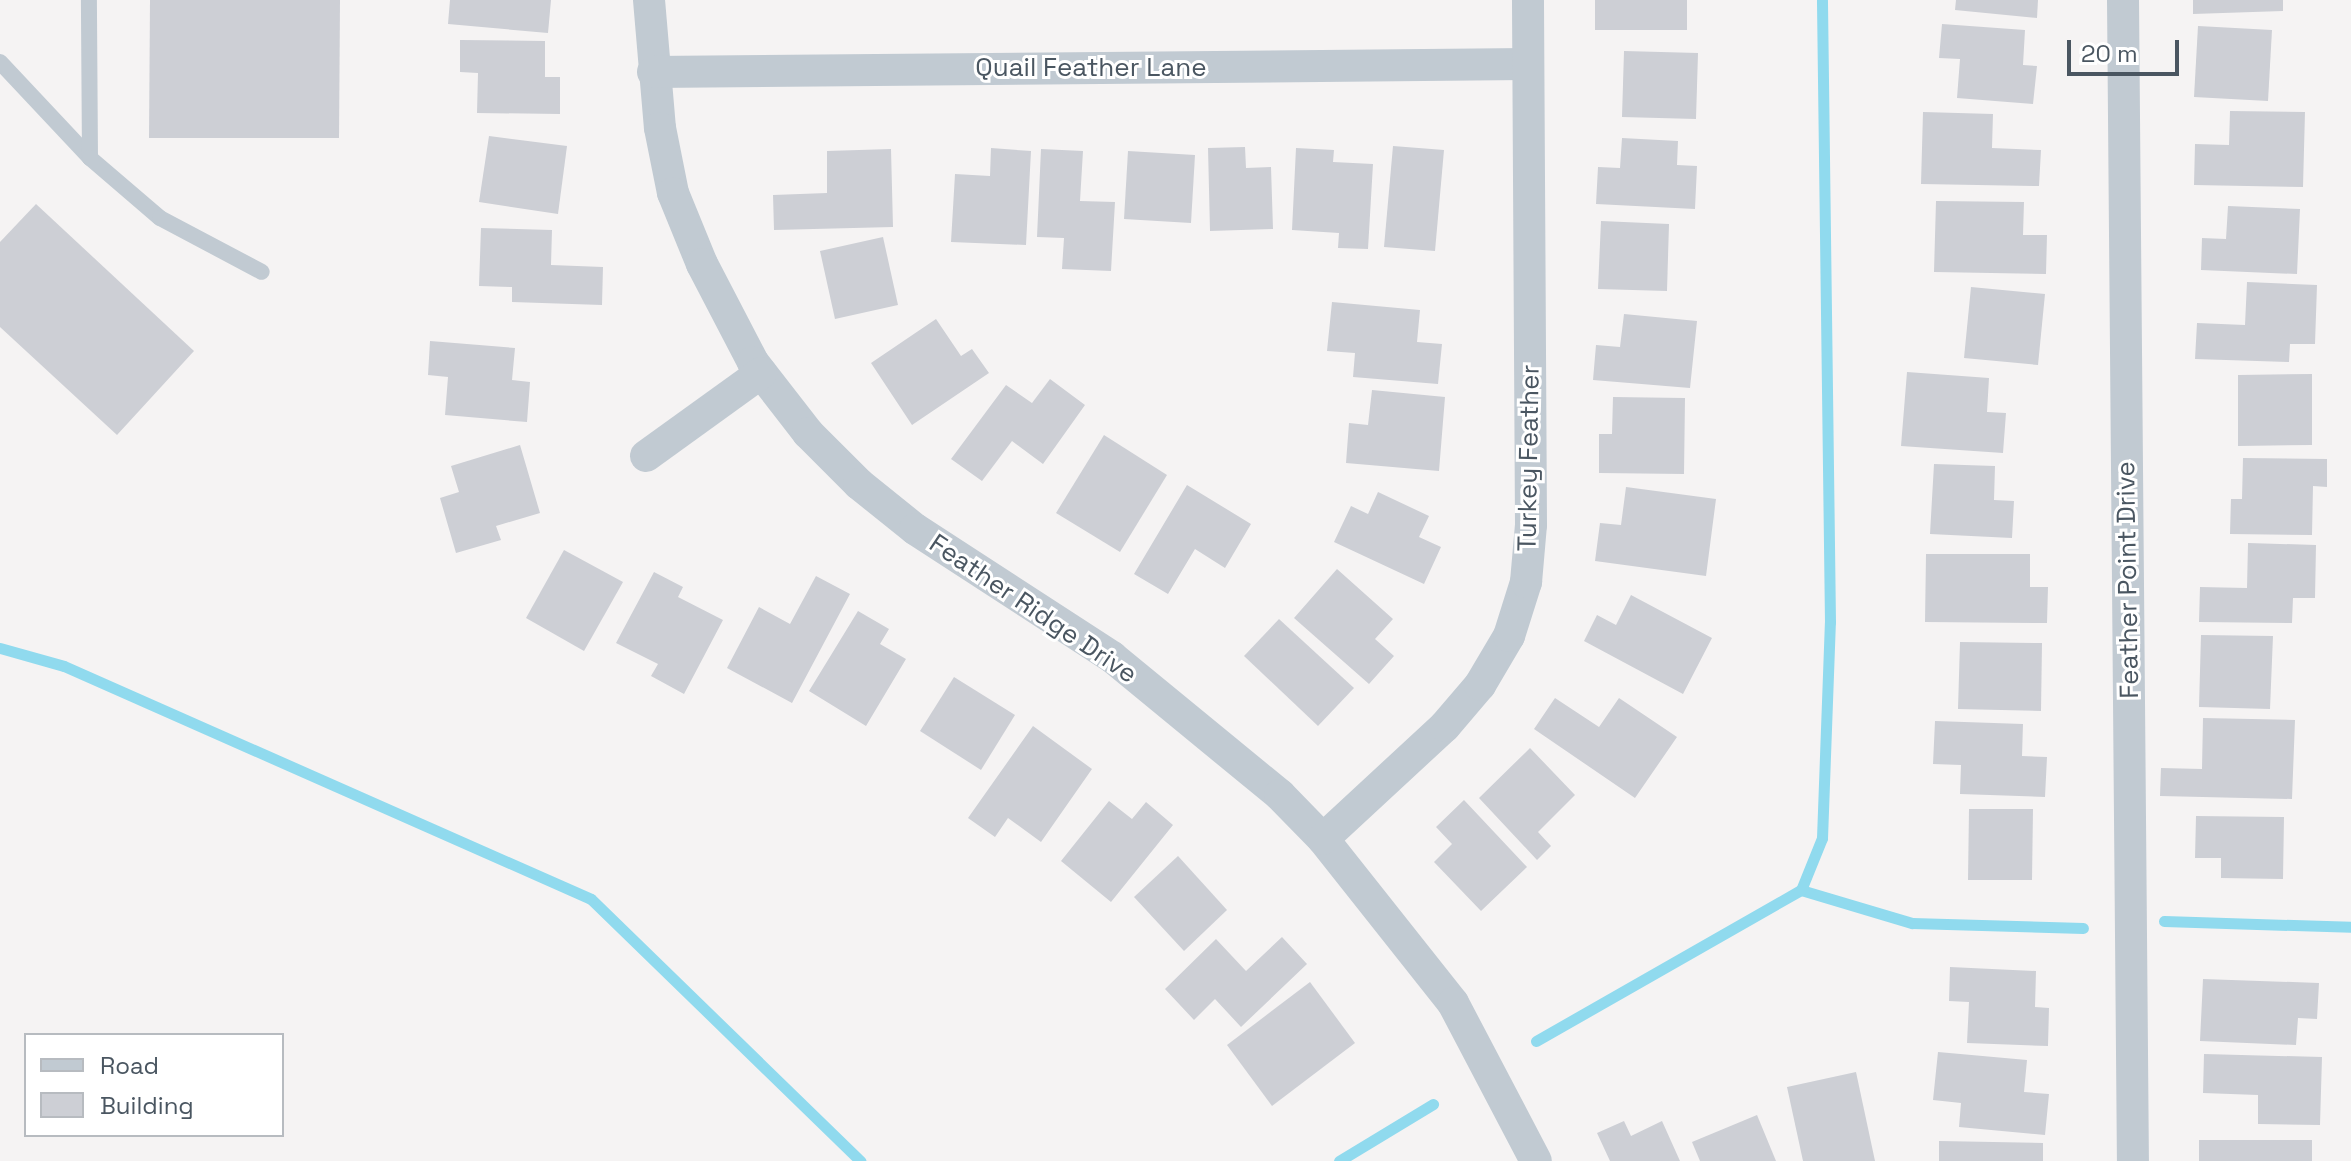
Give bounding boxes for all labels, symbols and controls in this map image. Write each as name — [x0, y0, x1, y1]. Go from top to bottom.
scale bar — [2071, 24, 2183, 74]
text: 20 m — [2081, 38, 2138, 69]
street label: Quail Feather Lane — [975, 52, 1207, 84]
street label: Turkey Feather — [1512, 364, 1546, 552]
street label: Feather Point Drive — [2110, 461, 2146, 699]
street label: Feather Ridge Drive — [923, 528, 1143, 690]
legend — [24, 1033, 284, 1137]
text: Road — [100, 1050, 159, 1081]
text: Building — [100, 1090, 194, 1121]

